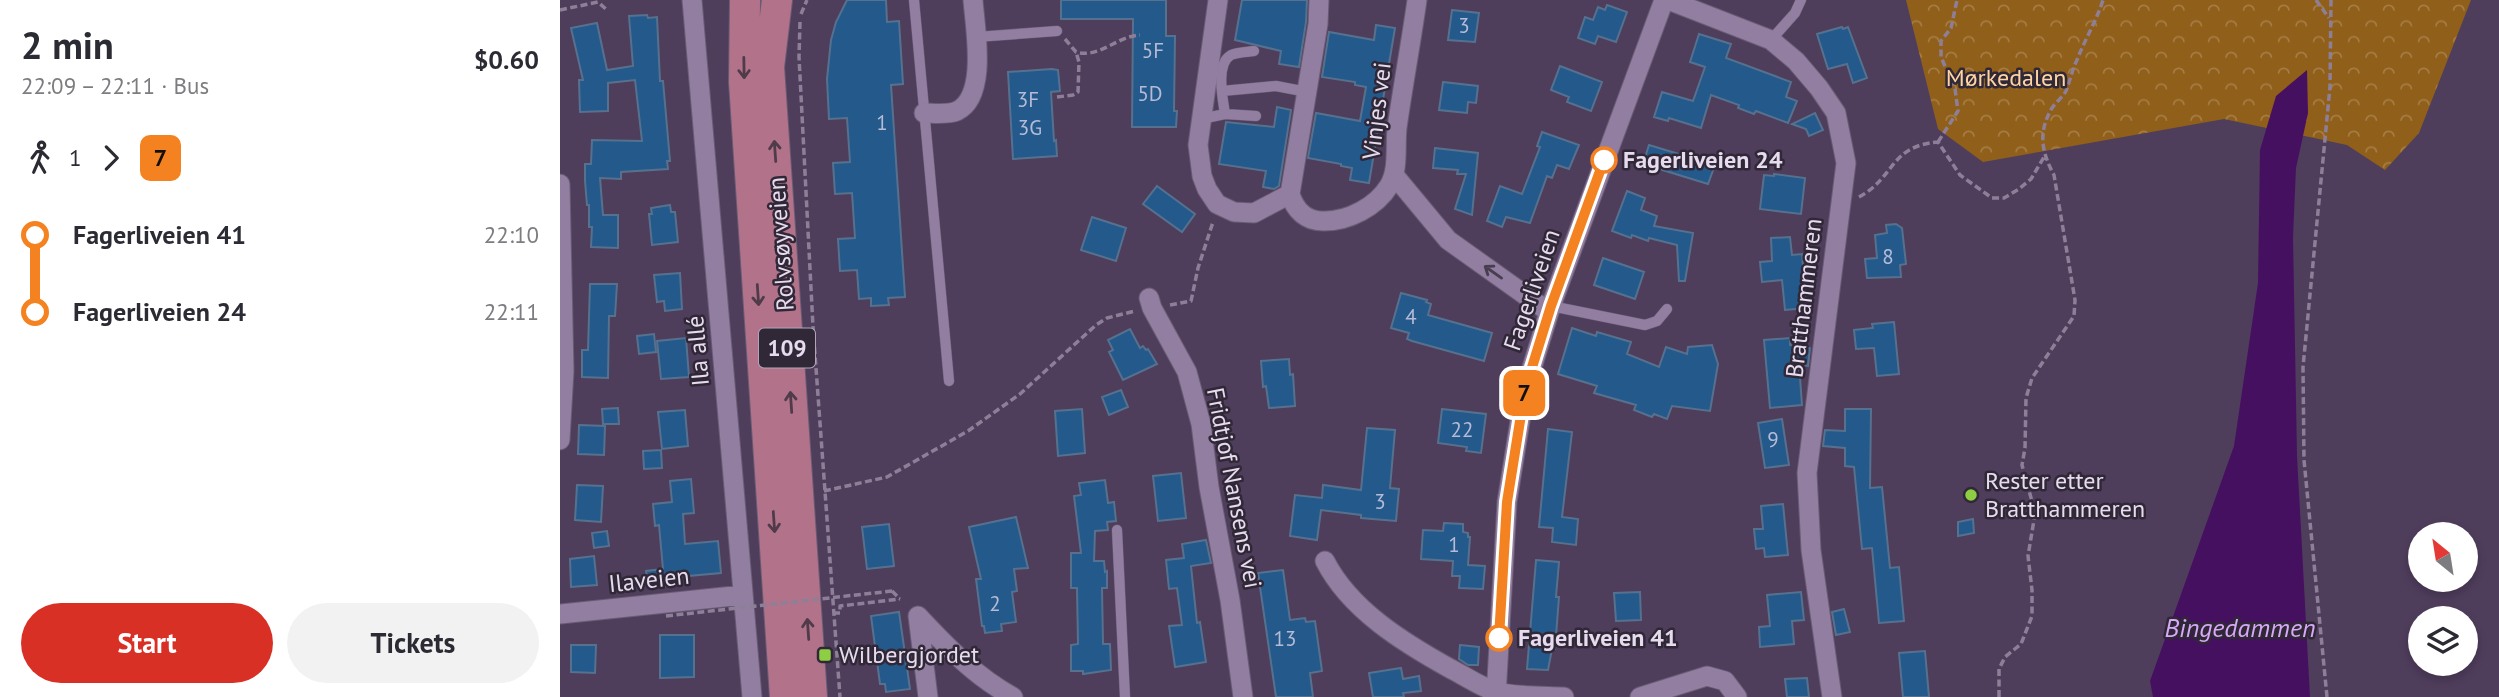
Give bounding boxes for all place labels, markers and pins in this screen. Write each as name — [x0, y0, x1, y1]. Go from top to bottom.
place label: Fagerliveien 24 — [1623, 144, 1783, 175]
marker: Fagerliveien 24 — [1591, 147, 1617, 173]
place label: Rester etter Bratthammeren — [1985, 465, 2145, 524]
marker: Rester etter Bratthammeren — [1963, 487, 1979, 503]
place label: Fagerliveien 41 — [1518, 622, 1678, 653]
marker: Fagerliveien 41 — [1486, 625, 1512, 651]
place label: Wilbergjordet — [839, 639, 979, 670]
marker: Wilbergjordet — [817, 647, 833, 663]

